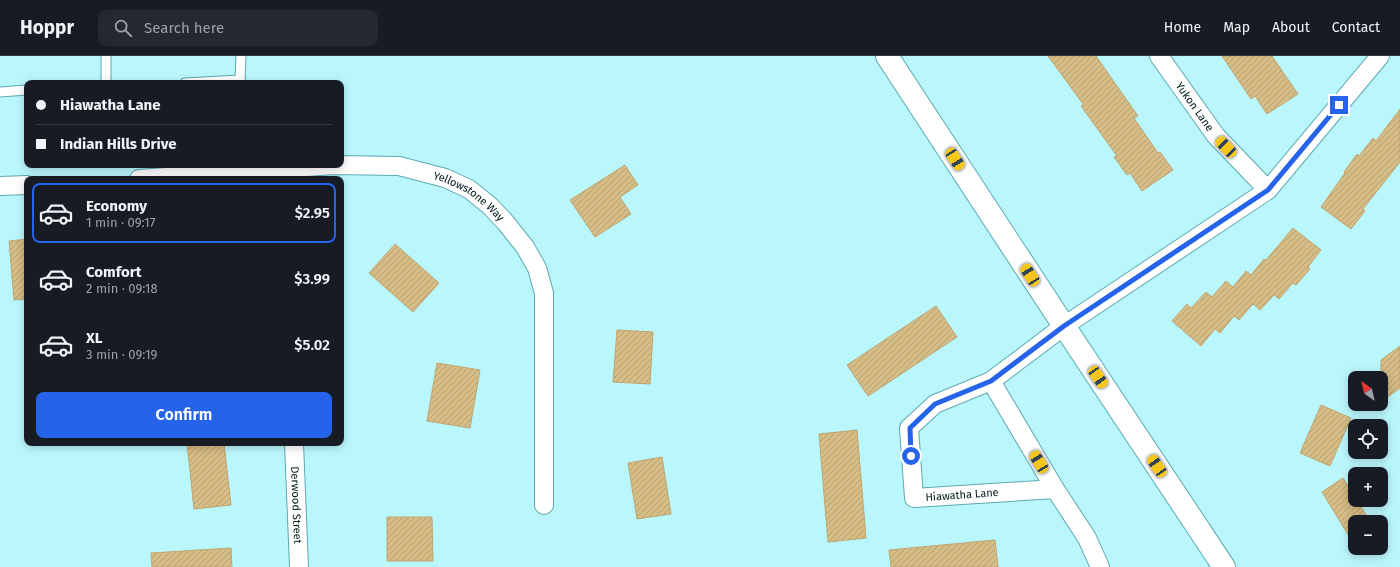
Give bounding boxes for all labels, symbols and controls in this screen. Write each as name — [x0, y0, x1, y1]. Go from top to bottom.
search box — [98, 10, 378, 46]
text: Hoppr — [20, 16, 74, 39]
icon: search — [112, 17, 134, 39]
text: Search here — [144, 19, 224, 37]
text: Home — [1164, 19, 1201, 36]
text: Map — [1223, 19, 1250, 36]
text: About — [1272, 19, 1310, 36]
text: Contact — [1332, 19, 1380, 36]
street label: Yukon Lane — [1173, 79, 1217, 134]
text: Hiawatha Lane — [60, 96, 161, 114]
route end — [1330, 96, 1348, 114]
car — [1213, 134, 1239, 160]
text: Indian Hills Drive — [60, 135, 177, 153]
car — [943, 146, 967, 172]
street label: Yellowstone Way — [432, 169, 507, 224]
icon: car — [38, 195, 74, 231]
text: Economy — [86, 197, 147, 215]
text: $2.95 — [295, 204, 330, 222]
text: 1 min · 09:17 — [86, 215, 155, 230]
icon: car — [38, 261, 74, 297]
car — [1018, 262, 1042, 288]
text: Comfort — [86, 263, 142, 281]
text: $3.99 — [294, 270, 330, 288]
text: 2 min · 09:18 — [86, 281, 158, 296]
icon: car — [38, 327, 74, 363]
text: XL — [86, 329, 102, 347]
text: $5.02 — [294, 336, 330, 354]
text: 3 min · 09:19 — [86, 347, 157, 362]
car — [1086, 364, 1110, 390]
north arrow — [1348, 371, 1388, 411]
map controls — [1348, 371, 1388, 555]
button: Confirm — [36, 392, 332, 438]
button: locate — [1348, 419, 1388, 459]
route start — [902, 447, 920, 465]
car — [1028, 449, 1050, 475]
car — [1145, 453, 1169, 479]
street label: Derwood Street — [288, 466, 305, 544]
button: + — [1348, 467, 1388, 507]
street label: Hiawatha Lane — [925, 486, 999, 504]
button: − — [1348, 515, 1388, 555]

